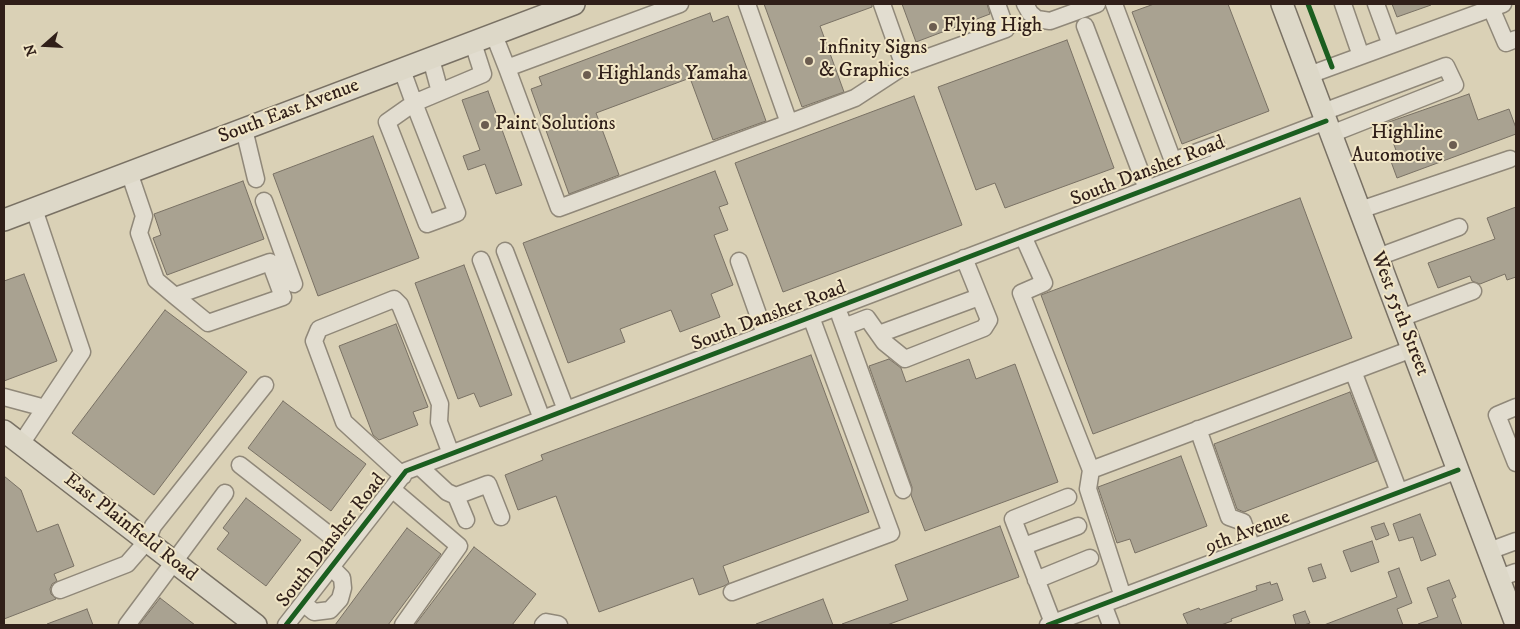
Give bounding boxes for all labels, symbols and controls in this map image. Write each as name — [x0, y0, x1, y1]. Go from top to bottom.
place label: Flying High — [943, 15, 1042, 39]
north arrow — [20, 20, 70, 70]
marker: Flying High — [927, 21, 939, 33]
place label: Infinity Signs & Graphics — [819, 37, 927, 84]
text: N — [20, 42, 41, 58]
marker: Infinity Signs & Graphics — [803, 55, 815, 67]
place label: Highlands Yamaha — [597, 63, 747, 87]
marker: Highlands Yamaha — [581, 69, 593, 81]
street label: South East Avenue — [215, 74, 363, 150]
place label: Paint Solutions — [495, 113, 615, 137]
marker: Paint Solutions — [479, 119, 491, 131]
place label: Highline Automotive — [1351, 122, 1443, 169]
street label: South Dansher Road — [1067, 132, 1229, 212]
marker: Highline Automotive — [1447, 139, 1459, 151]
street label: West 55th Street — [1364, 248, 1434, 380]
street label: South Dansher Road — [688, 277, 850, 357]
street label: East Plainfield Road — [58, 468, 202, 588]
street label: South Dansher Road — [272, 469, 392, 613]
street label: 9th Avenue — [1202, 506, 1294, 560]

